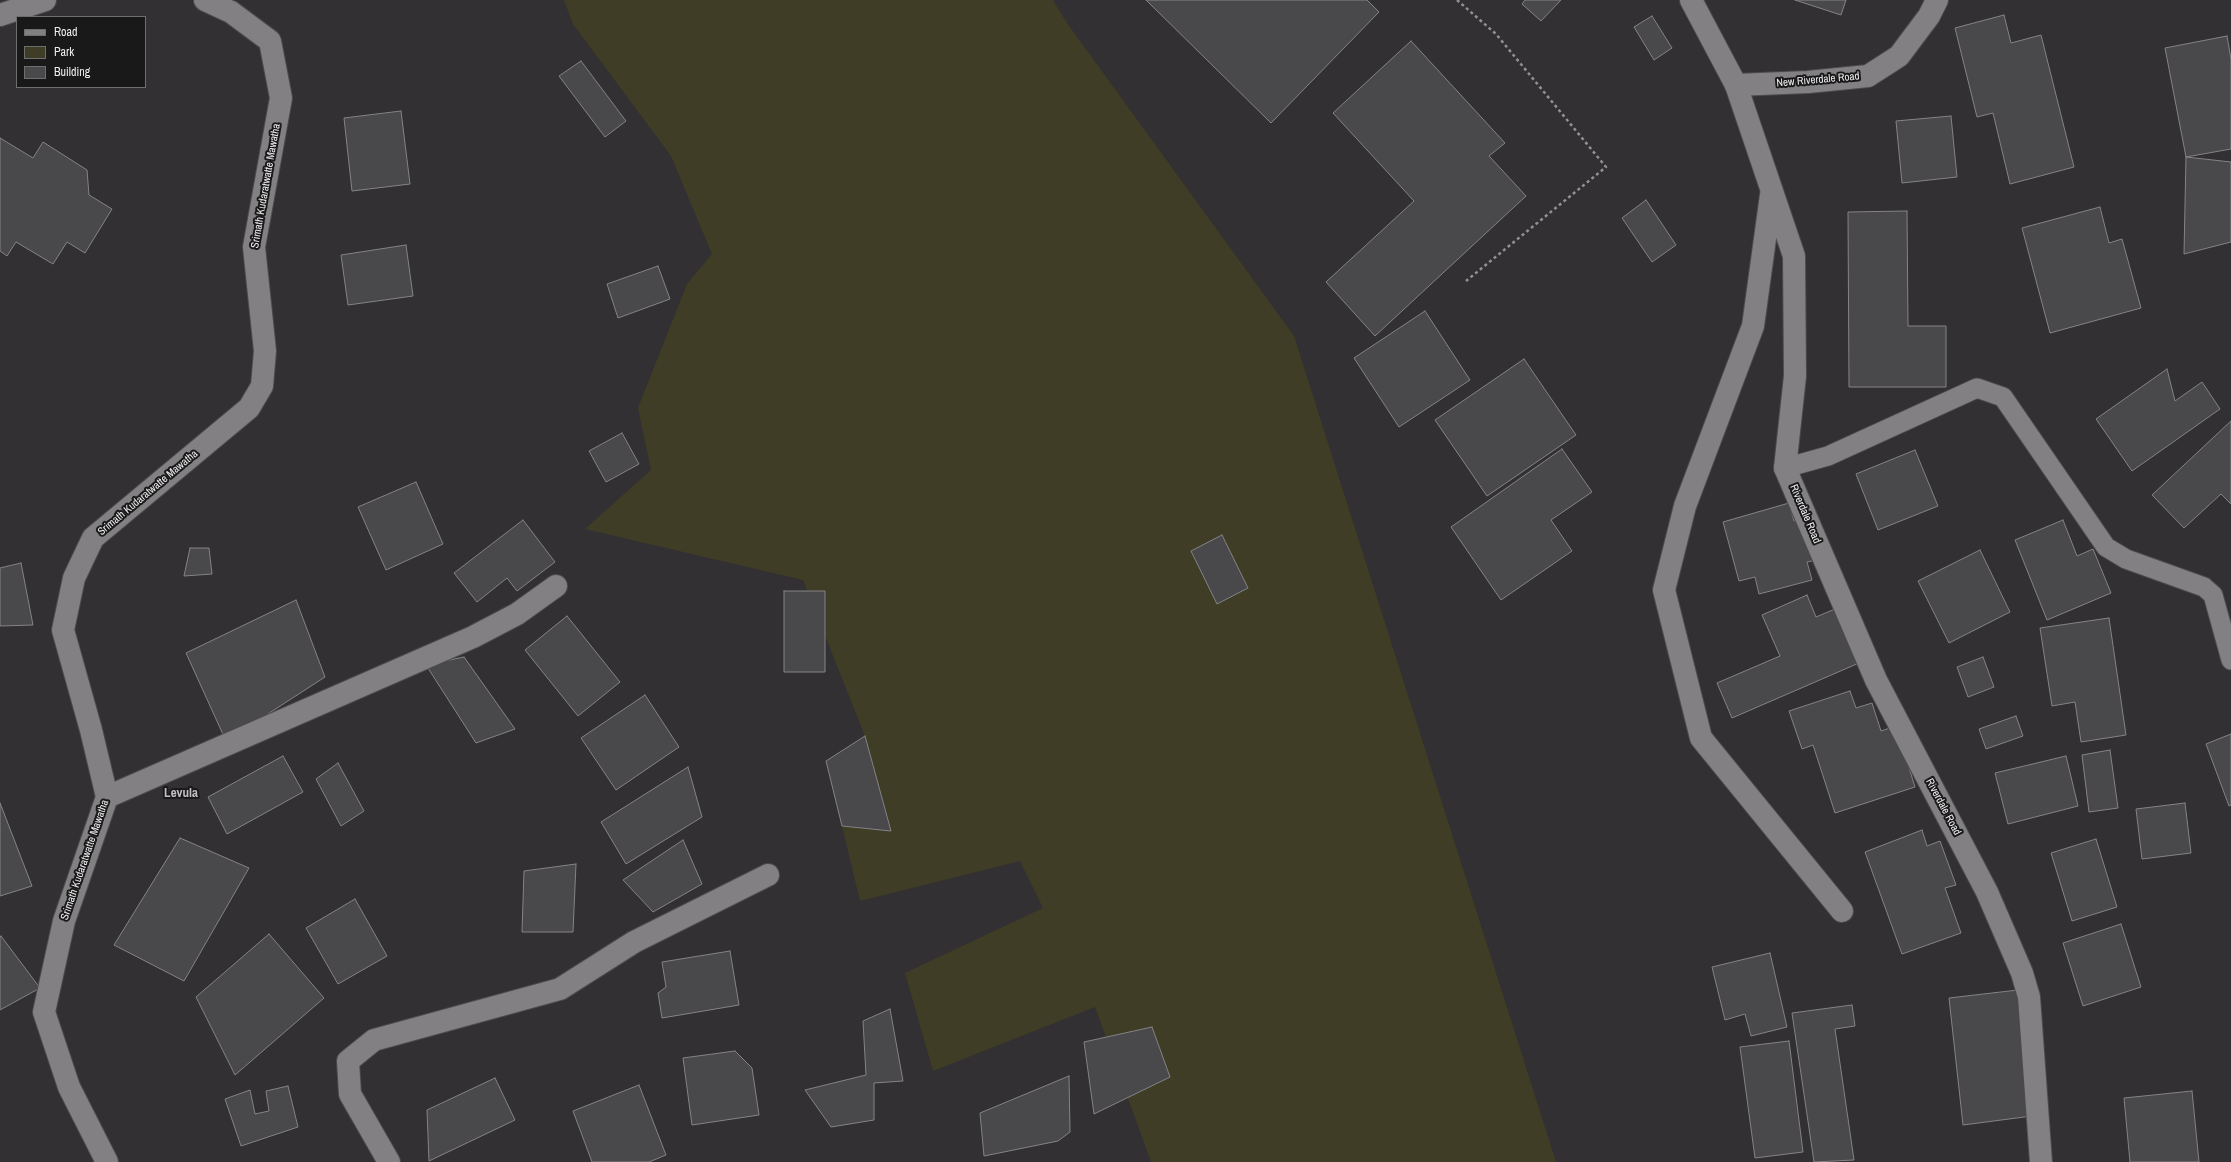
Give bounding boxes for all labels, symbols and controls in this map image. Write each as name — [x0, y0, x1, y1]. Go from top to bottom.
legend — [16, 16, 146, 88]
text: Road — [54, 24, 78, 40]
text: Park — [54, 44, 74, 60]
text: Building — [54, 64, 90, 80]
street label: New Riverdale Road — [1776, 70, 1860, 90]
street label: Srimath Kudaratwatte Mawatha — [249, 123, 283, 249]
street label: Srimath Kudaratwatte Mawatha — [95, 447, 201, 539]
street label: Riverdale Road — [1787, 483, 1823, 545]
street label: Riverdale Road — [1922, 776, 1964, 838]
district label: Levula — [164, 786, 198, 802]
street label: Srimath Kudaratwatte Mawatha — [58, 798, 112, 922]

